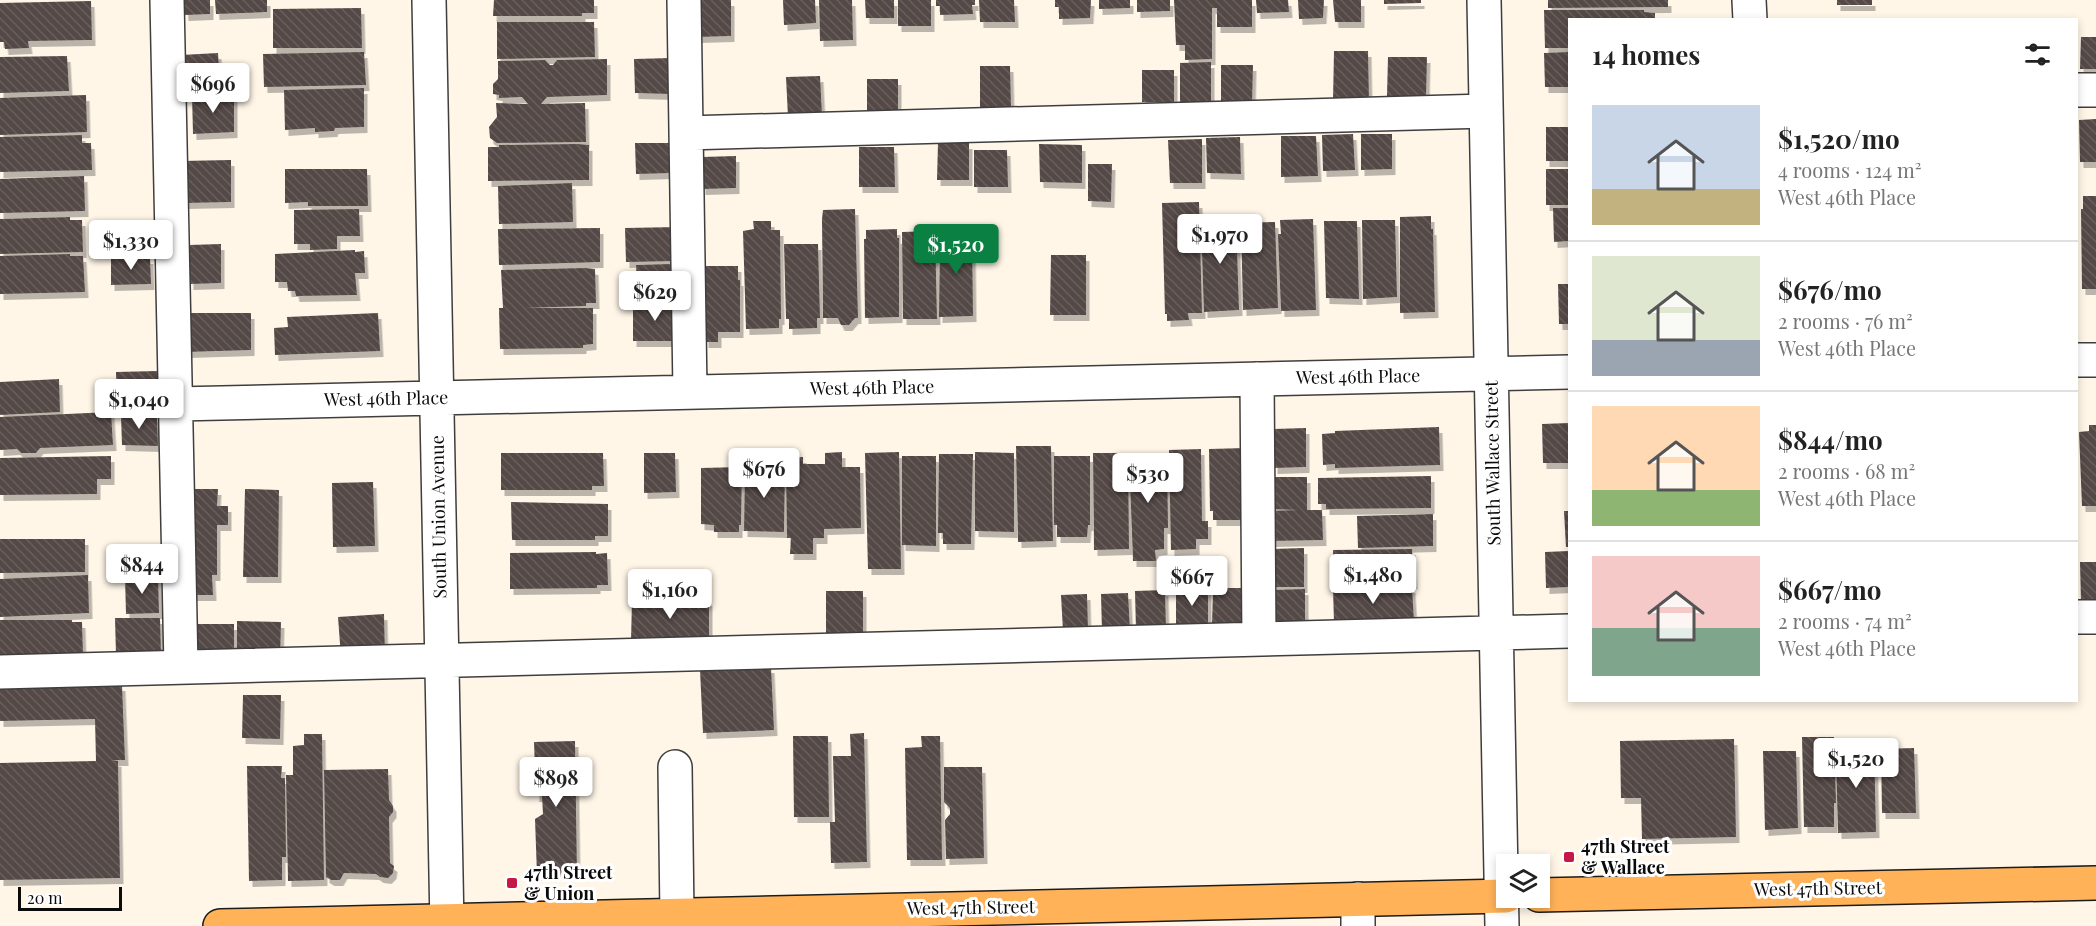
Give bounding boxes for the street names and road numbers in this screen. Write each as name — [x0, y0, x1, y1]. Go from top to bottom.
street label: West 46th Place — [1295, 363, 1420, 389]
street label: West 46th Place — [809, 374, 934, 400]
street label: South Wallace Street — [1479, 380, 1505, 546]
street label: West 46th Place — [323, 385, 448, 411]
street label: South Union Avenue — [425, 435, 451, 599]
street label: West 47th Street — [1753, 875, 1883, 901]
street label: West 47th Street — [906, 894, 1036, 920]

